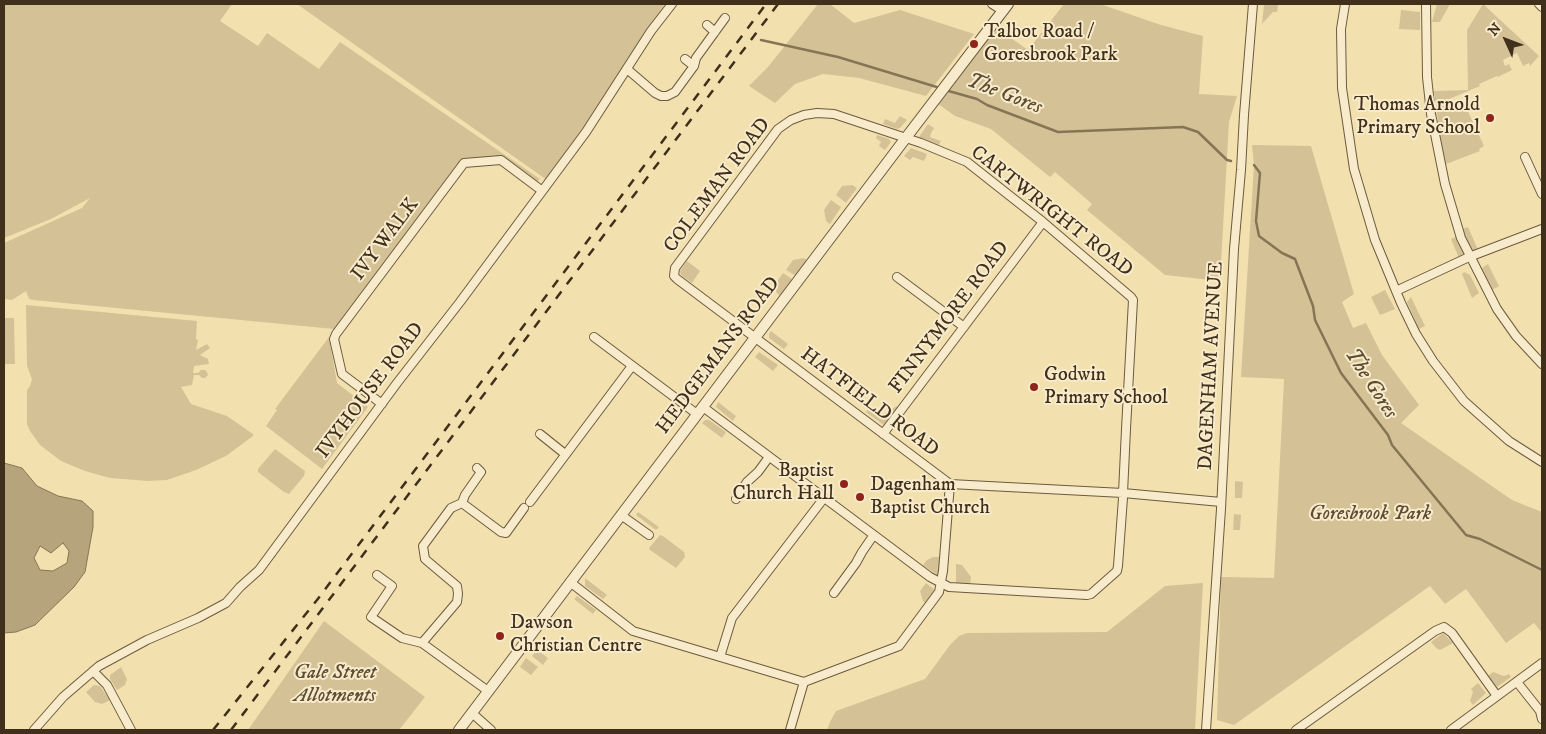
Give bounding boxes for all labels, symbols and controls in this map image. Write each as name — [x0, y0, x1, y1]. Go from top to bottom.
north arrow — [1481, 15, 1531, 65]
text: N — [1485, 19, 1506, 40]
place label: Talbot Road / Goresbrook Park — [984, 21, 1118, 68]
marker: Talbot Road / Goresbrook Park — [968, 38, 980, 50]
water label: The Gores — [963, 69, 1045, 121]
place label: Thomas Arnold Primary School — [1354, 94, 1480, 141]
marker: Thomas Arnold Primary School — [1484, 112, 1496, 124]
street label: COLEMAN ROAD — [660, 114, 776, 258]
street label: CARTWRIGHT ROAD — [965, 141, 1137, 283]
street label: IVY WALK — [347, 194, 425, 286]
street label: FINNYMORE ROAD — [885, 237, 1015, 399]
street label: DAGENHAM AVENUE — [1195, 261, 1229, 471]
street label: HEDGEMANS ROAD — [652, 273, 786, 439]
street label: IVYHOUSE ROAD — [312, 318, 430, 464]
street label: HATFIELD ROAD — [795, 343, 943, 463]
water label: The Gores — [1338, 344, 1402, 424]
place label: Godwin Primary School — [1044, 364, 1168, 411]
marker: Godwin Primary School — [1028, 381, 1040, 393]
place label: Baptist Church Hall — [733, 460, 834, 507]
place label: Dagenham Baptist Church — [870, 474, 990, 521]
marker: Baptist Church Hall — [838, 478, 850, 490]
marker: Dagenham Baptist Church — [854, 491, 866, 503]
park label: Goresbrook Park — [1309, 503, 1431, 527]
place label: Dawson Christian Centre — [510, 612, 642, 659]
marker: Dawson Christian Centre — [494, 630, 506, 642]
park label: Gale Street Allotments — [294, 662, 376, 709]

